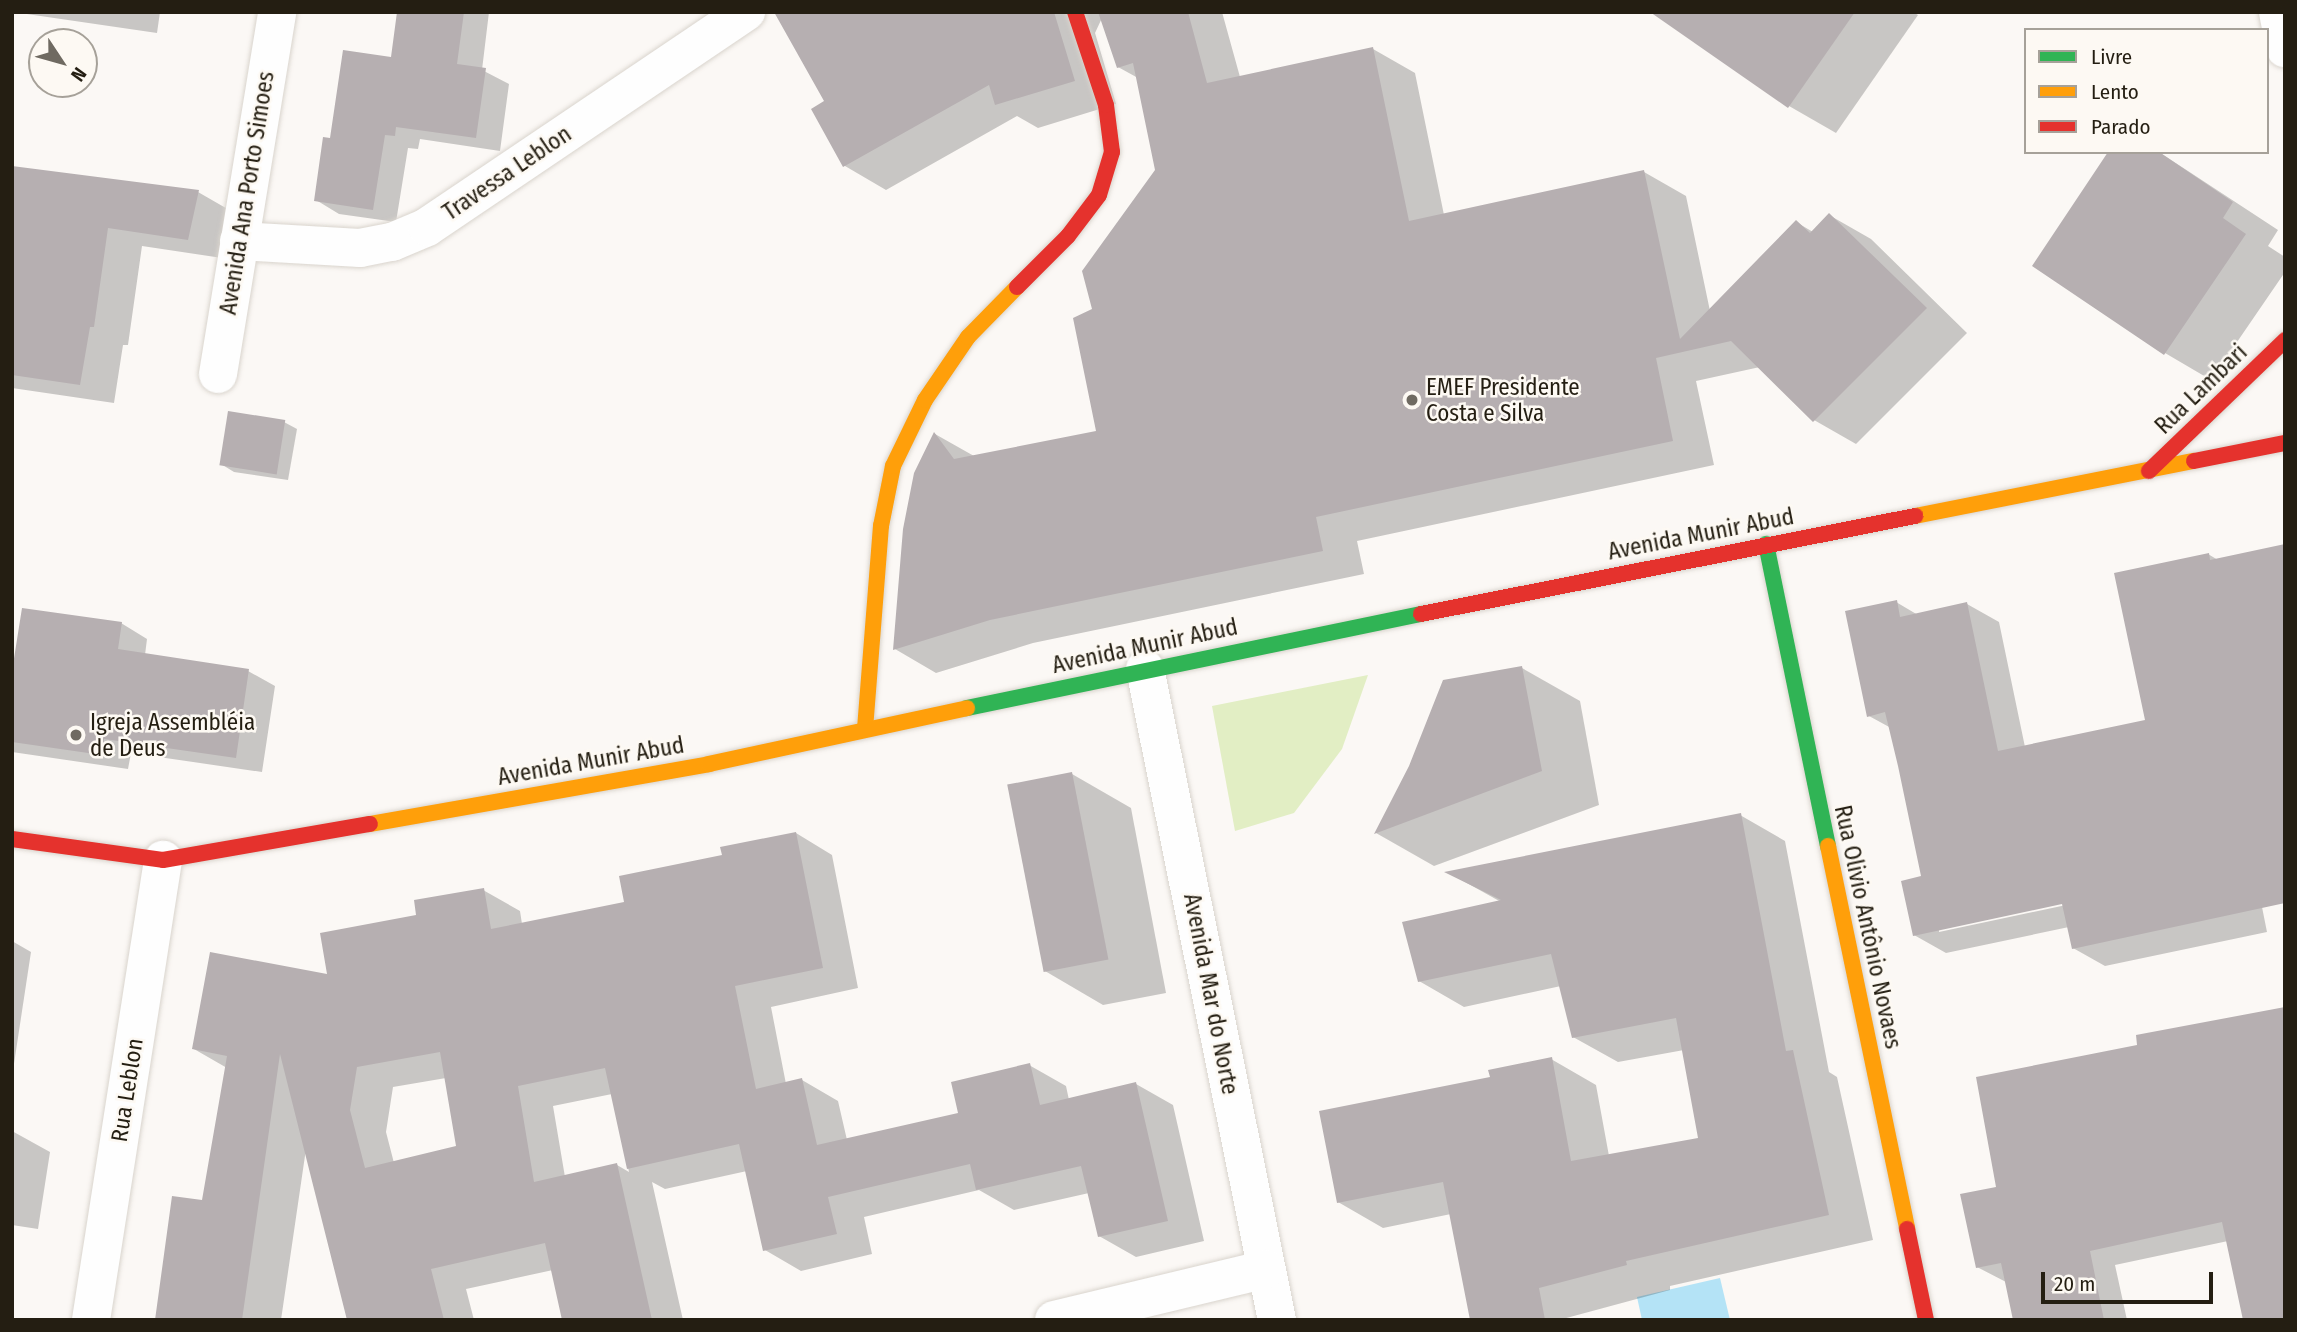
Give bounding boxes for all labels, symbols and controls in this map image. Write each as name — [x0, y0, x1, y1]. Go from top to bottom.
north arrow — [28, 28, 98, 98]
legend — [2024, 28, 2269, 154]
text: Livre — [2091, 44, 2132, 70]
text: N — [66, 63, 91, 86]
street label: Avenida Ana Porto Simoes — [214, 69, 280, 317]
text: Lento — [2091, 79, 2139, 105]
text: Parado — [2091, 114, 2150, 140]
street label: Travessa Leblon — [437, 120, 577, 226]
street label: Rua Lambari — [2149, 338, 2253, 440]
place label: EMEF Presidente Costa e Silva — [1426, 373, 1580, 427]
marker: EMEF Presidente Costa e Silva — [1404, 392, 1420, 408]
street label: Avenida Munir Abud — [1606, 502, 1796, 566]
street label: Avenida Munir Abud — [1050, 613, 1240, 679]
place label: Igreja Assembléia de Deus — [90, 708, 255, 762]
marker: Igreja Assembléia de Deus — [68, 727, 84, 743]
street label: Avenida Munir Abud — [496, 731, 686, 791]
street label: Rua Olivio Antônio Novaes — [1829, 803, 1907, 1051]
street label: Avenida Mar do Norte — [1178, 891, 1244, 1097]
street label: Rua Leblon — [105, 1036, 149, 1144]
scale bar — [2045, 1258, 2216, 1302]
text: 20 m — [2054, 1271, 2095, 1297]

